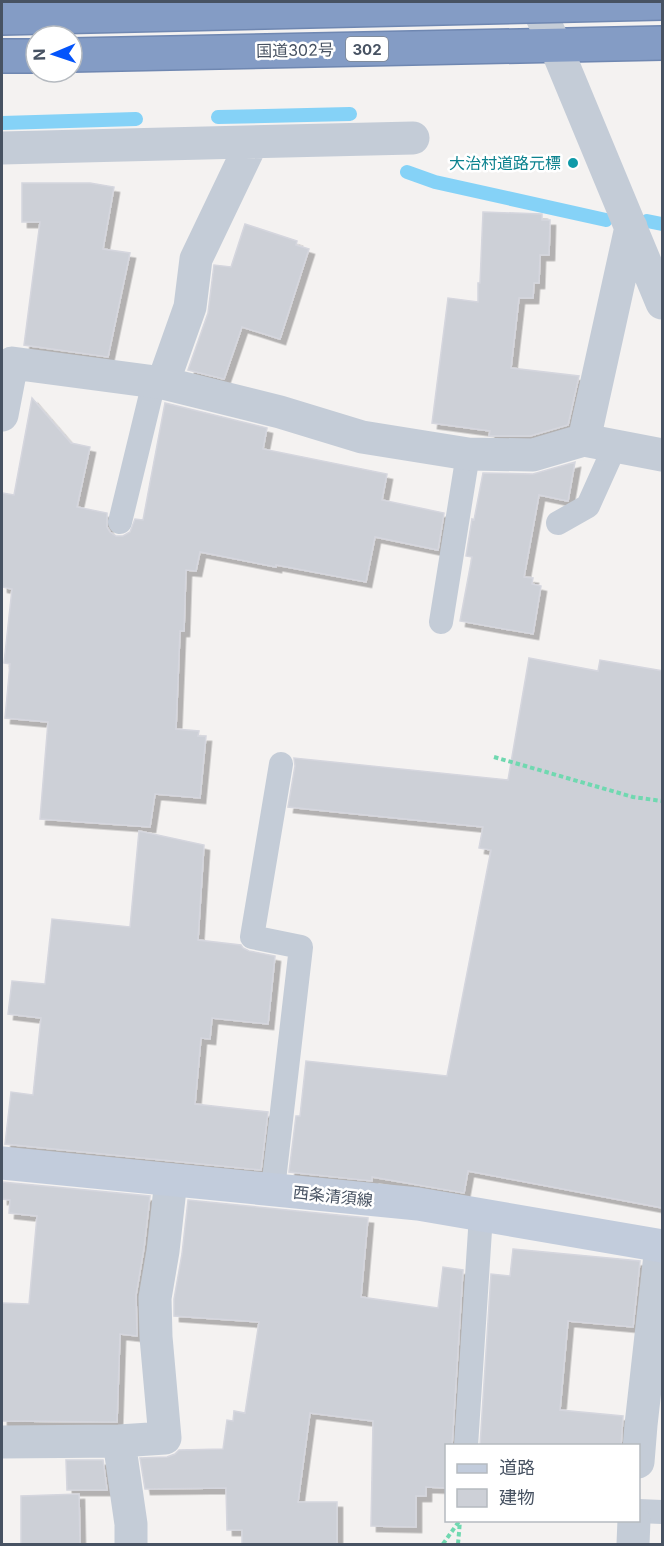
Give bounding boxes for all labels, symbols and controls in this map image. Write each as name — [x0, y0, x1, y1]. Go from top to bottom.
north arrow — [24, 24, 84, 84]
road number: 302 — [346, 37, 388, 61]
street label: 国道302号 — [256, 39, 334, 61]
text: N — [29, 48, 49, 61]
place label: 大治村道路元標 — [449, 153, 561, 173]
marker: 大治村道路元標 — [566, 156, 580, 170]
street label: 西条清須線 — [292, 1182, 374, 1210]
legend — [445, 1444, 640, 1522]
text: 道路 — [499, 1457, 535, 1478]
text: 建物 — [499, 1487, 535, 1508]

